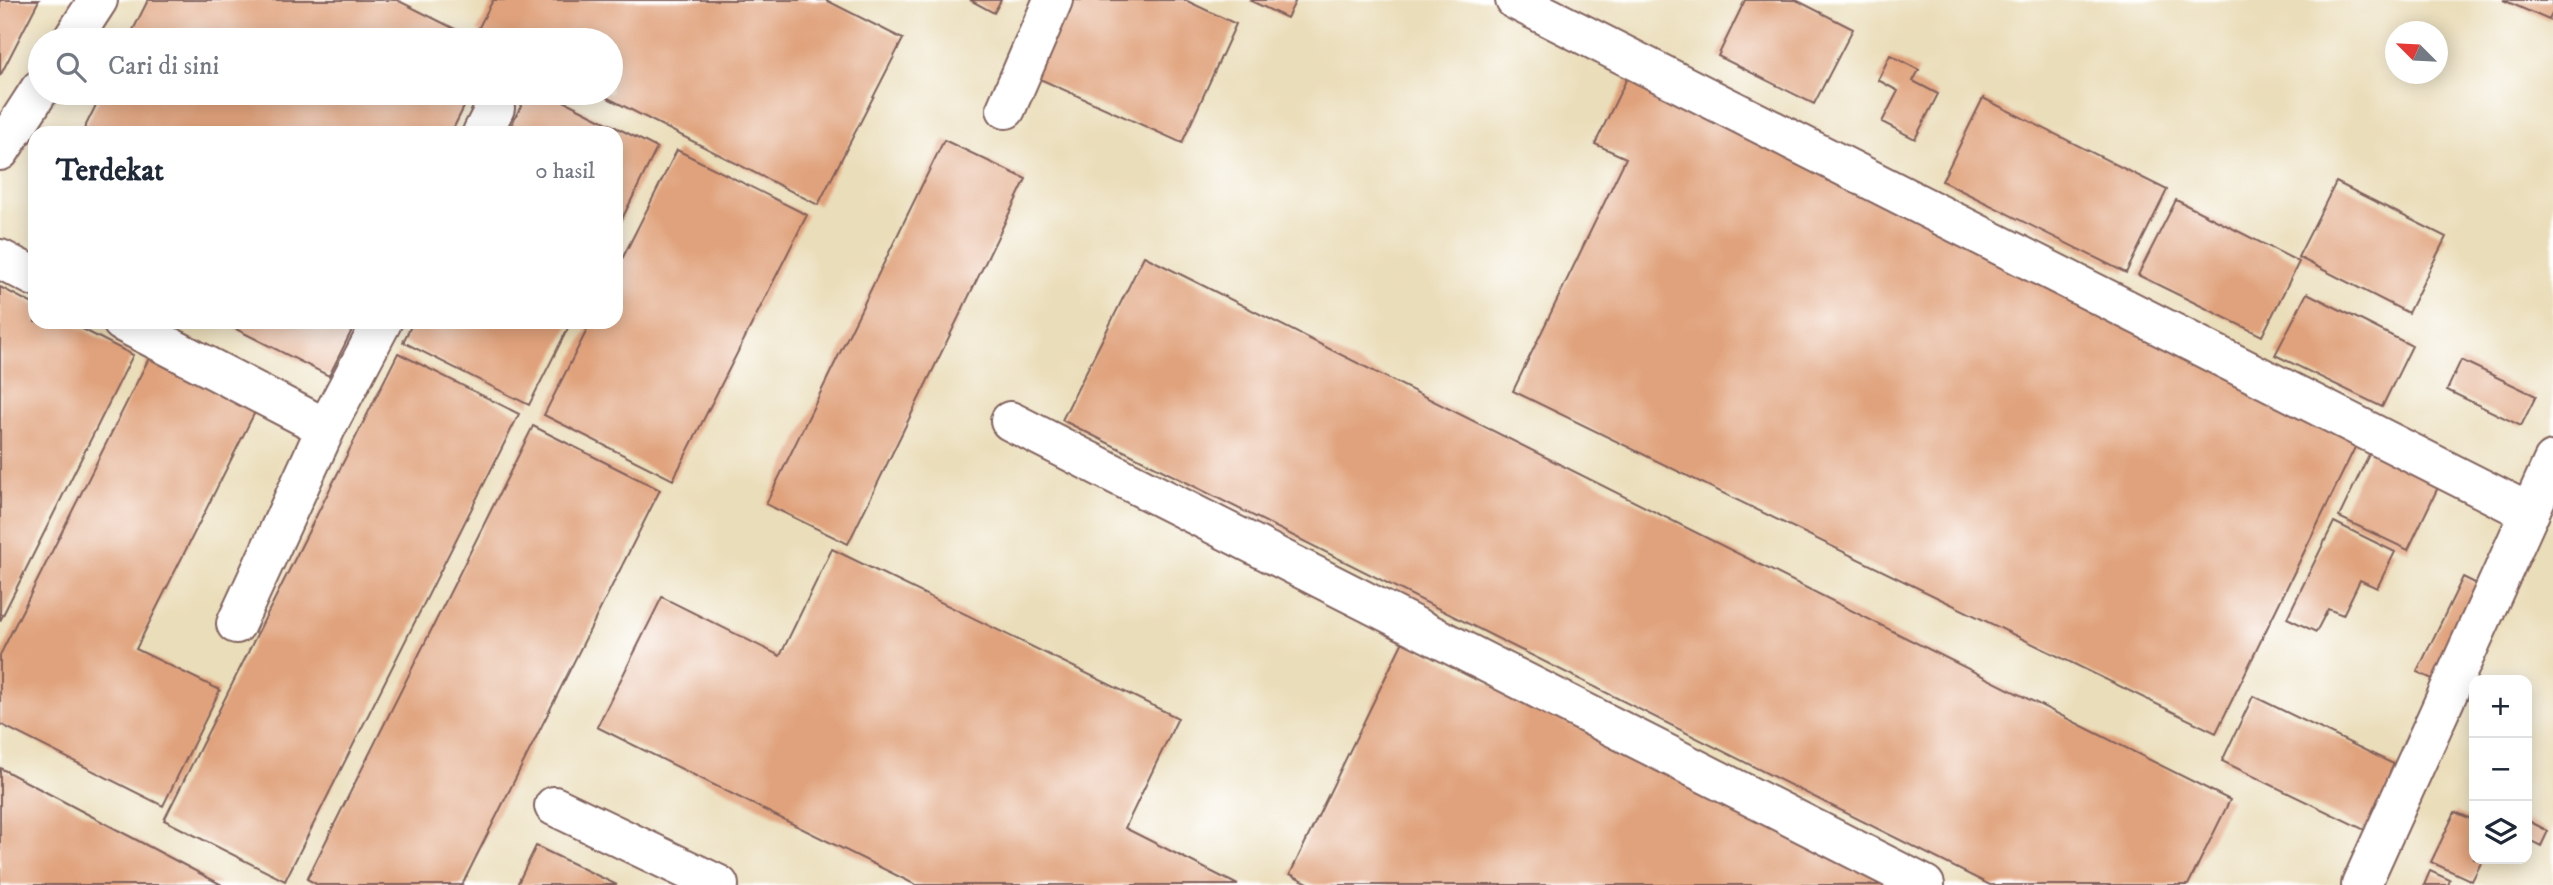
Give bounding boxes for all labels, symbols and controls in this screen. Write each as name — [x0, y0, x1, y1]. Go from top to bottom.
north arrow — [2385, 21, 2448, 84]
search box — [28, 28, 623, 105]
icon: search — [52, 48, 90, 86]
text: Cari di sini — [108, 50, 219, 83]
text: Terdekat — [56, 153, 164, 190]
text: 0 hasil — [535, 157, 595, 186]
map controls — [2469, 675, 2532, 864]
button: + — [2469, 675, 2532, 738]
button: − — [2469, 738, 2532, 801]
button: layers — [2469, 801, 2532, 864]

